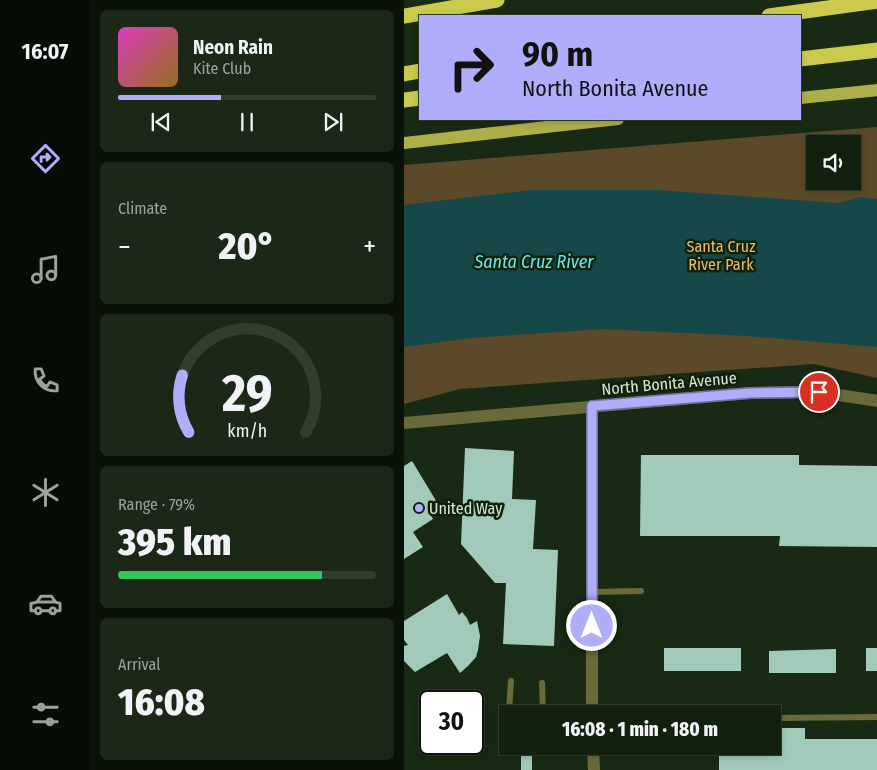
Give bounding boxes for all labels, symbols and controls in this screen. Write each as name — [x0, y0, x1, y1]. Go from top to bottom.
text: 90 m — [522, 33, 593, 75]
icon: right — [439, 35, 504, 100]
text: Neon Rain — [193, 36, 273, 59]
text: 16:07 — [22, 38, 68, 65]
text: Kite Club — [193, 59, 251, 78]
text: North Bonita Avenue — [522, 75, 708, 102]
icon: previous — [147, 108, 175, 136]
icon: pause — [233, 108, 261, 136]
icon: next — [319, 108, 347, 136]
map controls — [806, 135, 861, 190]
button: sound — [806, 135, 861, 190]
icon: directions — [28, 141, 63, 176]
text: Climate — [118, 199, 167, 218]
text: 20° — [219, 223, 275, 269]
text: − — [118, 230, 131, 263]
text: + — [363, 230, 376, 263]
park label: Santa Cruz River Park — [686, 237, 756, 274]
water label: Santa Cruz River — [473, 251, 594, 273]
icon: music — [28, 252, 63, 287]
text: 29 — [221, 362, 272, 425]
icon: phone — [28, 363, 63, 398]
street label: North Bonita Avenue — [601, 368, 737, 399]
pin — [798, 371, 840, 413]
icon: arrive — [805, 378, 833, 406]
text: km/h — [227, 420, 267, 442]
icon: climate — [28, 475, 63, 510]
text: Range · 79% — [118, 495, 195, 514]
place label: United Way — [429, 499, 503, 518]
marker: United Way — [413, 502, 425, 514]
text: 395 km — [118, 519, 231, 565]
icon: car — [28, 586, 63, 621]
position arrow — [565, 599, 617, 651]
text: Arrival — [118, 655, 160, 674]
text: 16:08 — [118, 679, 205, 725]
speed limit sign: 30 — [419, 690, 484, 755]
icon: filters — [28, 697, 63, 732]
text: 16:08 · 1 min · 180 m — [562, 718, 718, 741]

